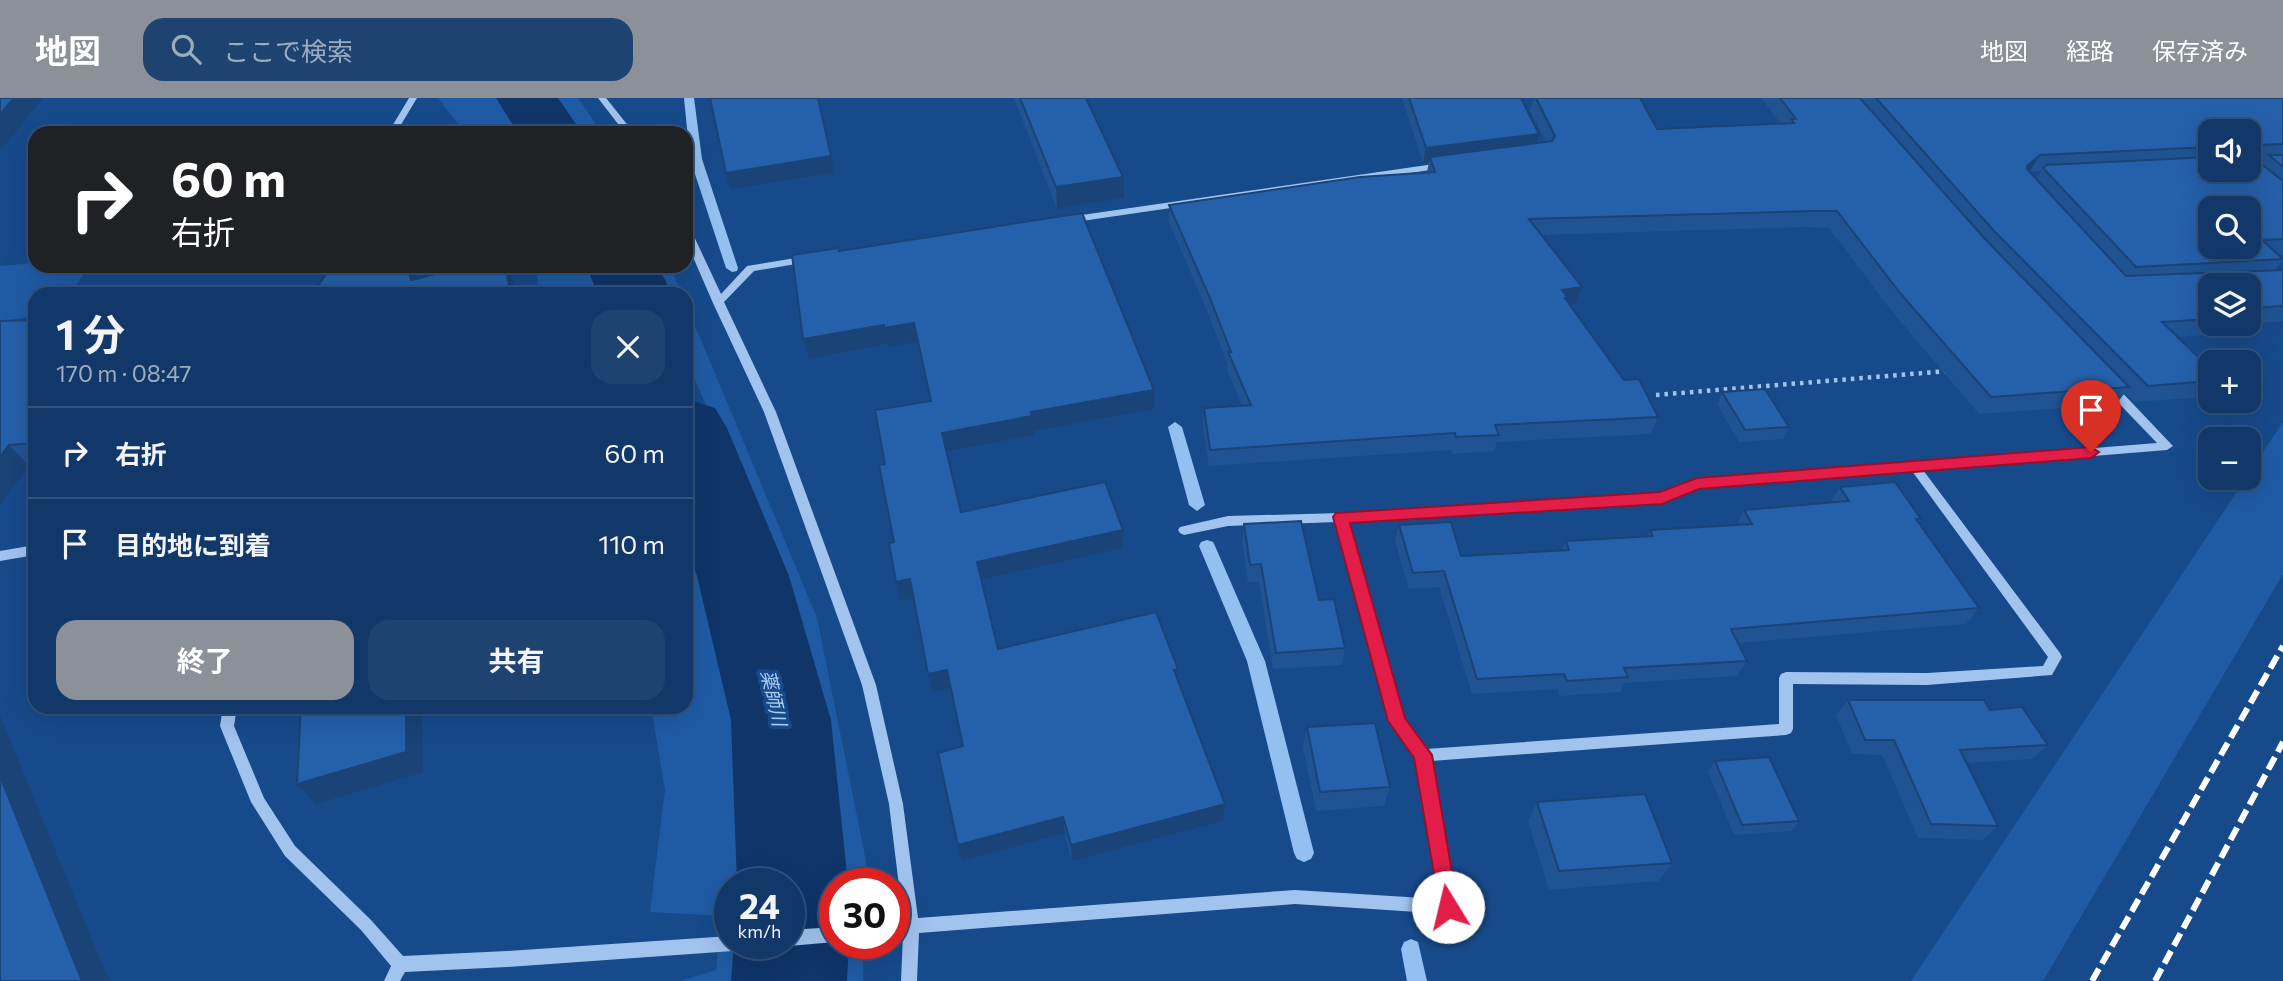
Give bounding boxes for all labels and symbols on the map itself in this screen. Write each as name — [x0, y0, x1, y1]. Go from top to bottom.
pin — [2061, 380, 2121, 452]
water label: 薬師川 — [757, 668, 793, 730]
speed limit sign: 30 — [819, 868, 910, 959]
position arrow — [1411, 870, 1485, 944]

